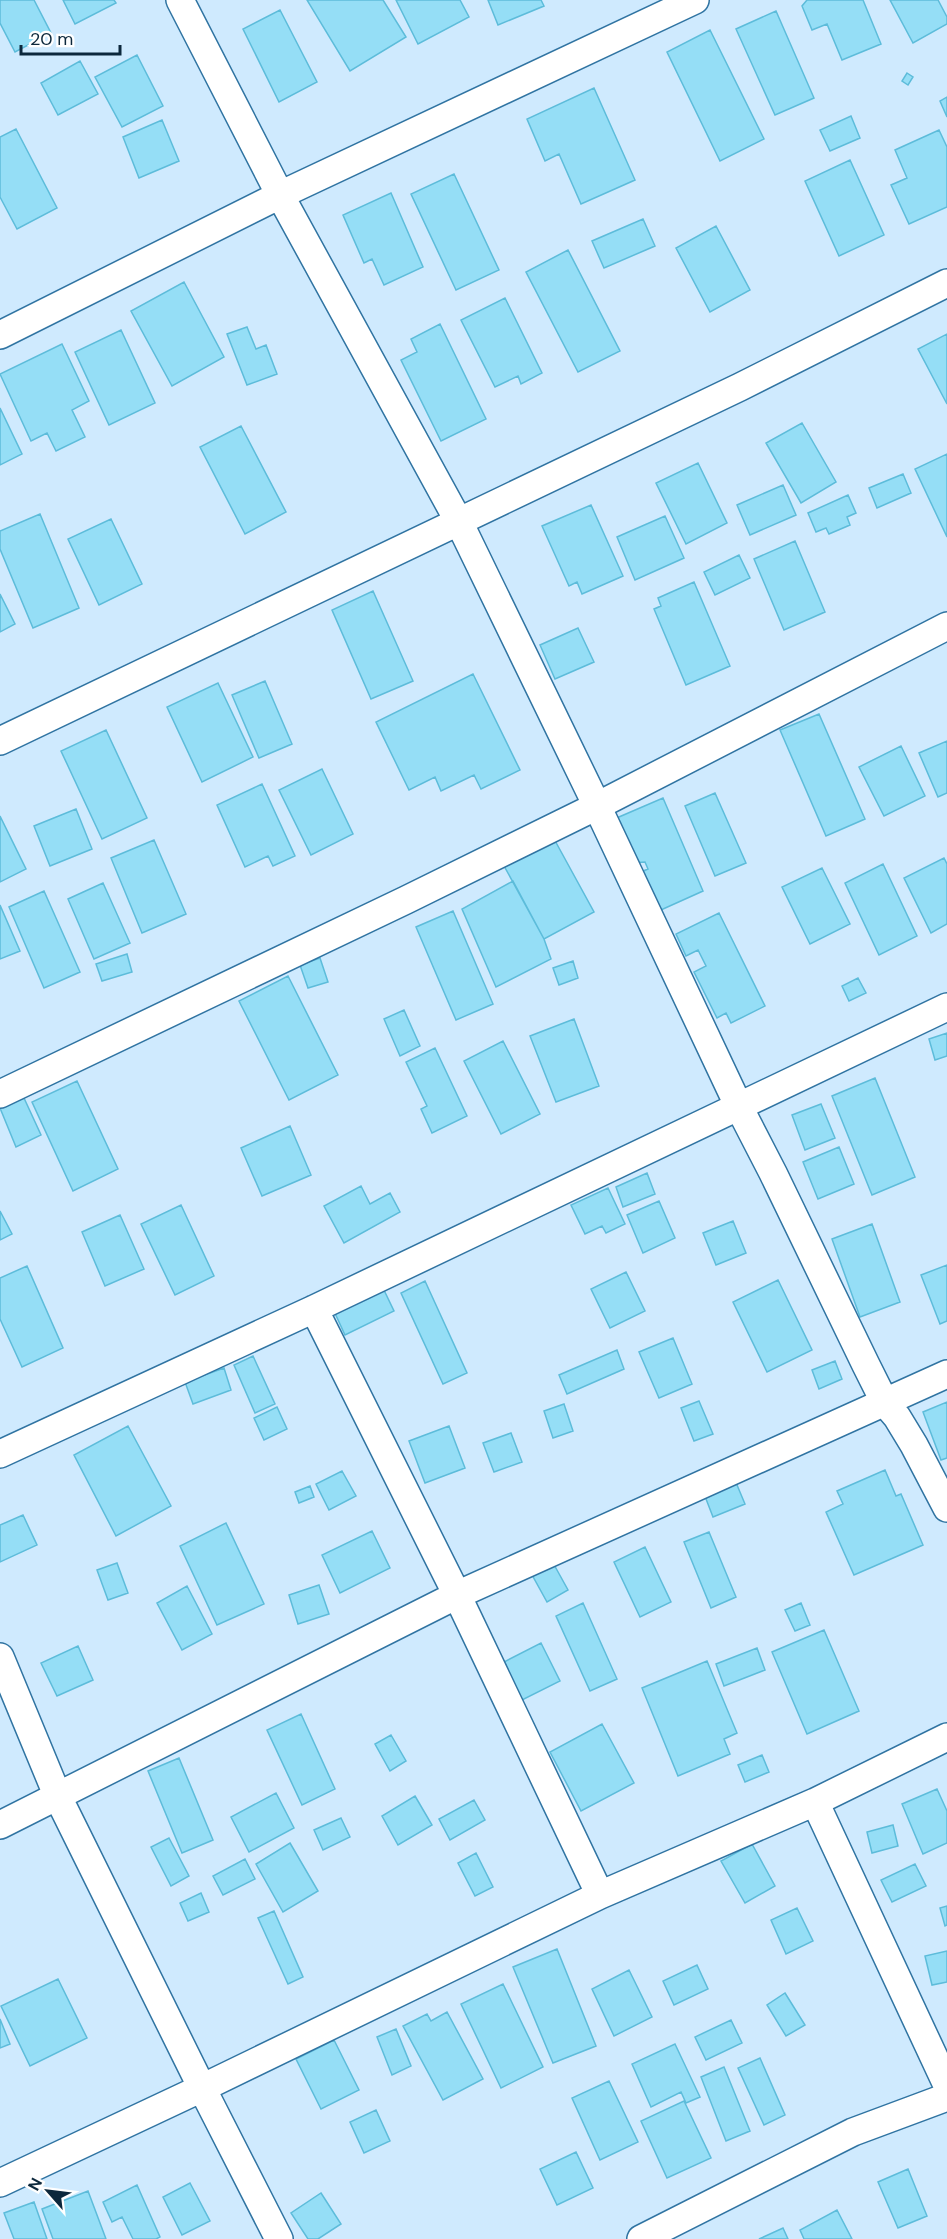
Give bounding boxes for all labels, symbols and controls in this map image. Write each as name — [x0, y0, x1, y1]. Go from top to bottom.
scale bar — [21, 18, 120, 56]
text: 20 m — [30, 27, 73, 51]
north arrow — [18, 2161, 78, 2221]
text: N — [23, 2174, 47, 2194]

